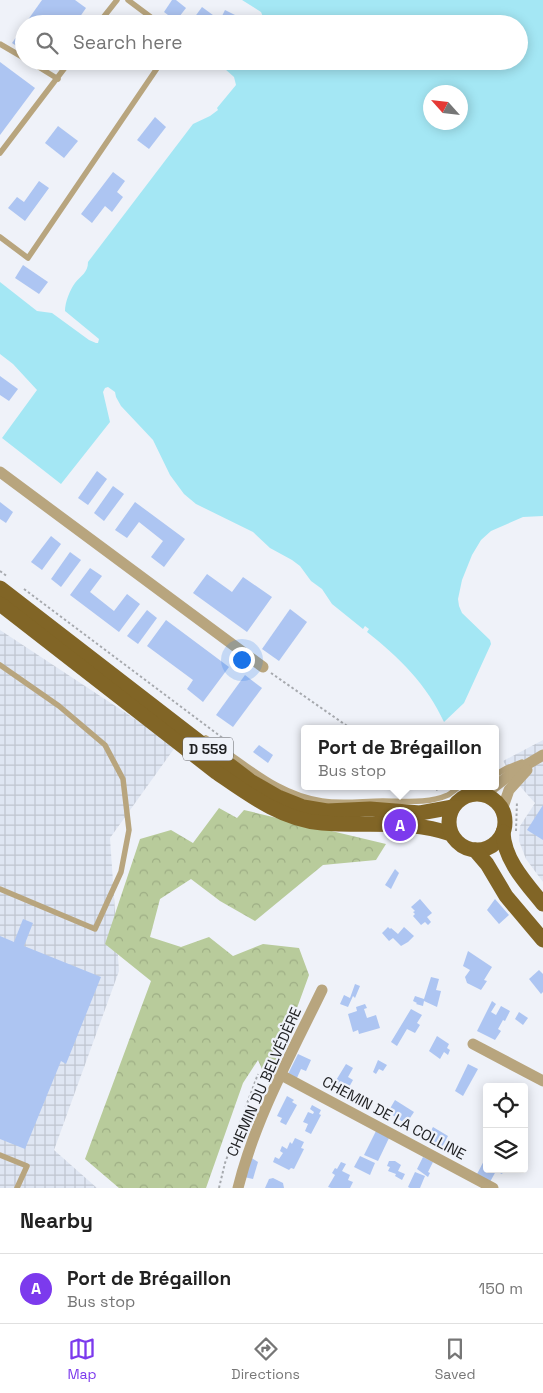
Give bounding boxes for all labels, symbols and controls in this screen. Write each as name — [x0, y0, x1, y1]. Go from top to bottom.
search box — [15, 15, 528, 70]
icon: search — [33, 29, 61, 57]
text: Search here — [73, 30, 183, 55]
north arrow — [423, 85, 468, 130]
your location — [229, 647, 255, 673]
popup — [301, 725, 499, 790]
text: Port de Brégaillon — [318, 735, 482, 760]
road number: D 559 — [183, 738, 233, 761]
text: Bus stop — [318, 760, 386, 781]
pin: A — [384, 806, 416, 844]
street label: CHEMIN DU BELVÉDÈRE — [222, 1004, 305, 1159]
street label: CHEMIN DE LA COLLINE — [319, 1072, 469, 1164]
map controls — [483, 1083, 528, 1173]
button: locate — [483, 1083, 528, 1128]
button: layers — [483, 1128, 528, 1173]
text: Nearby — [20, 1207, 93, 1234]
text: Port de Brégaillon — [67, 1266, 231, 1291]
text: A — [31, 1278, 41, 1299]
text: 150 m — [479, 1278, 523, 1299]
text: Bus stop — [67, 1291, 135, 1312]
tab: Map — [67, 1335, 97, 1383]
tab: Directions — [231, 1335, 300, 1383]
tab: Saved — [435, 1335, 476, 1383]

